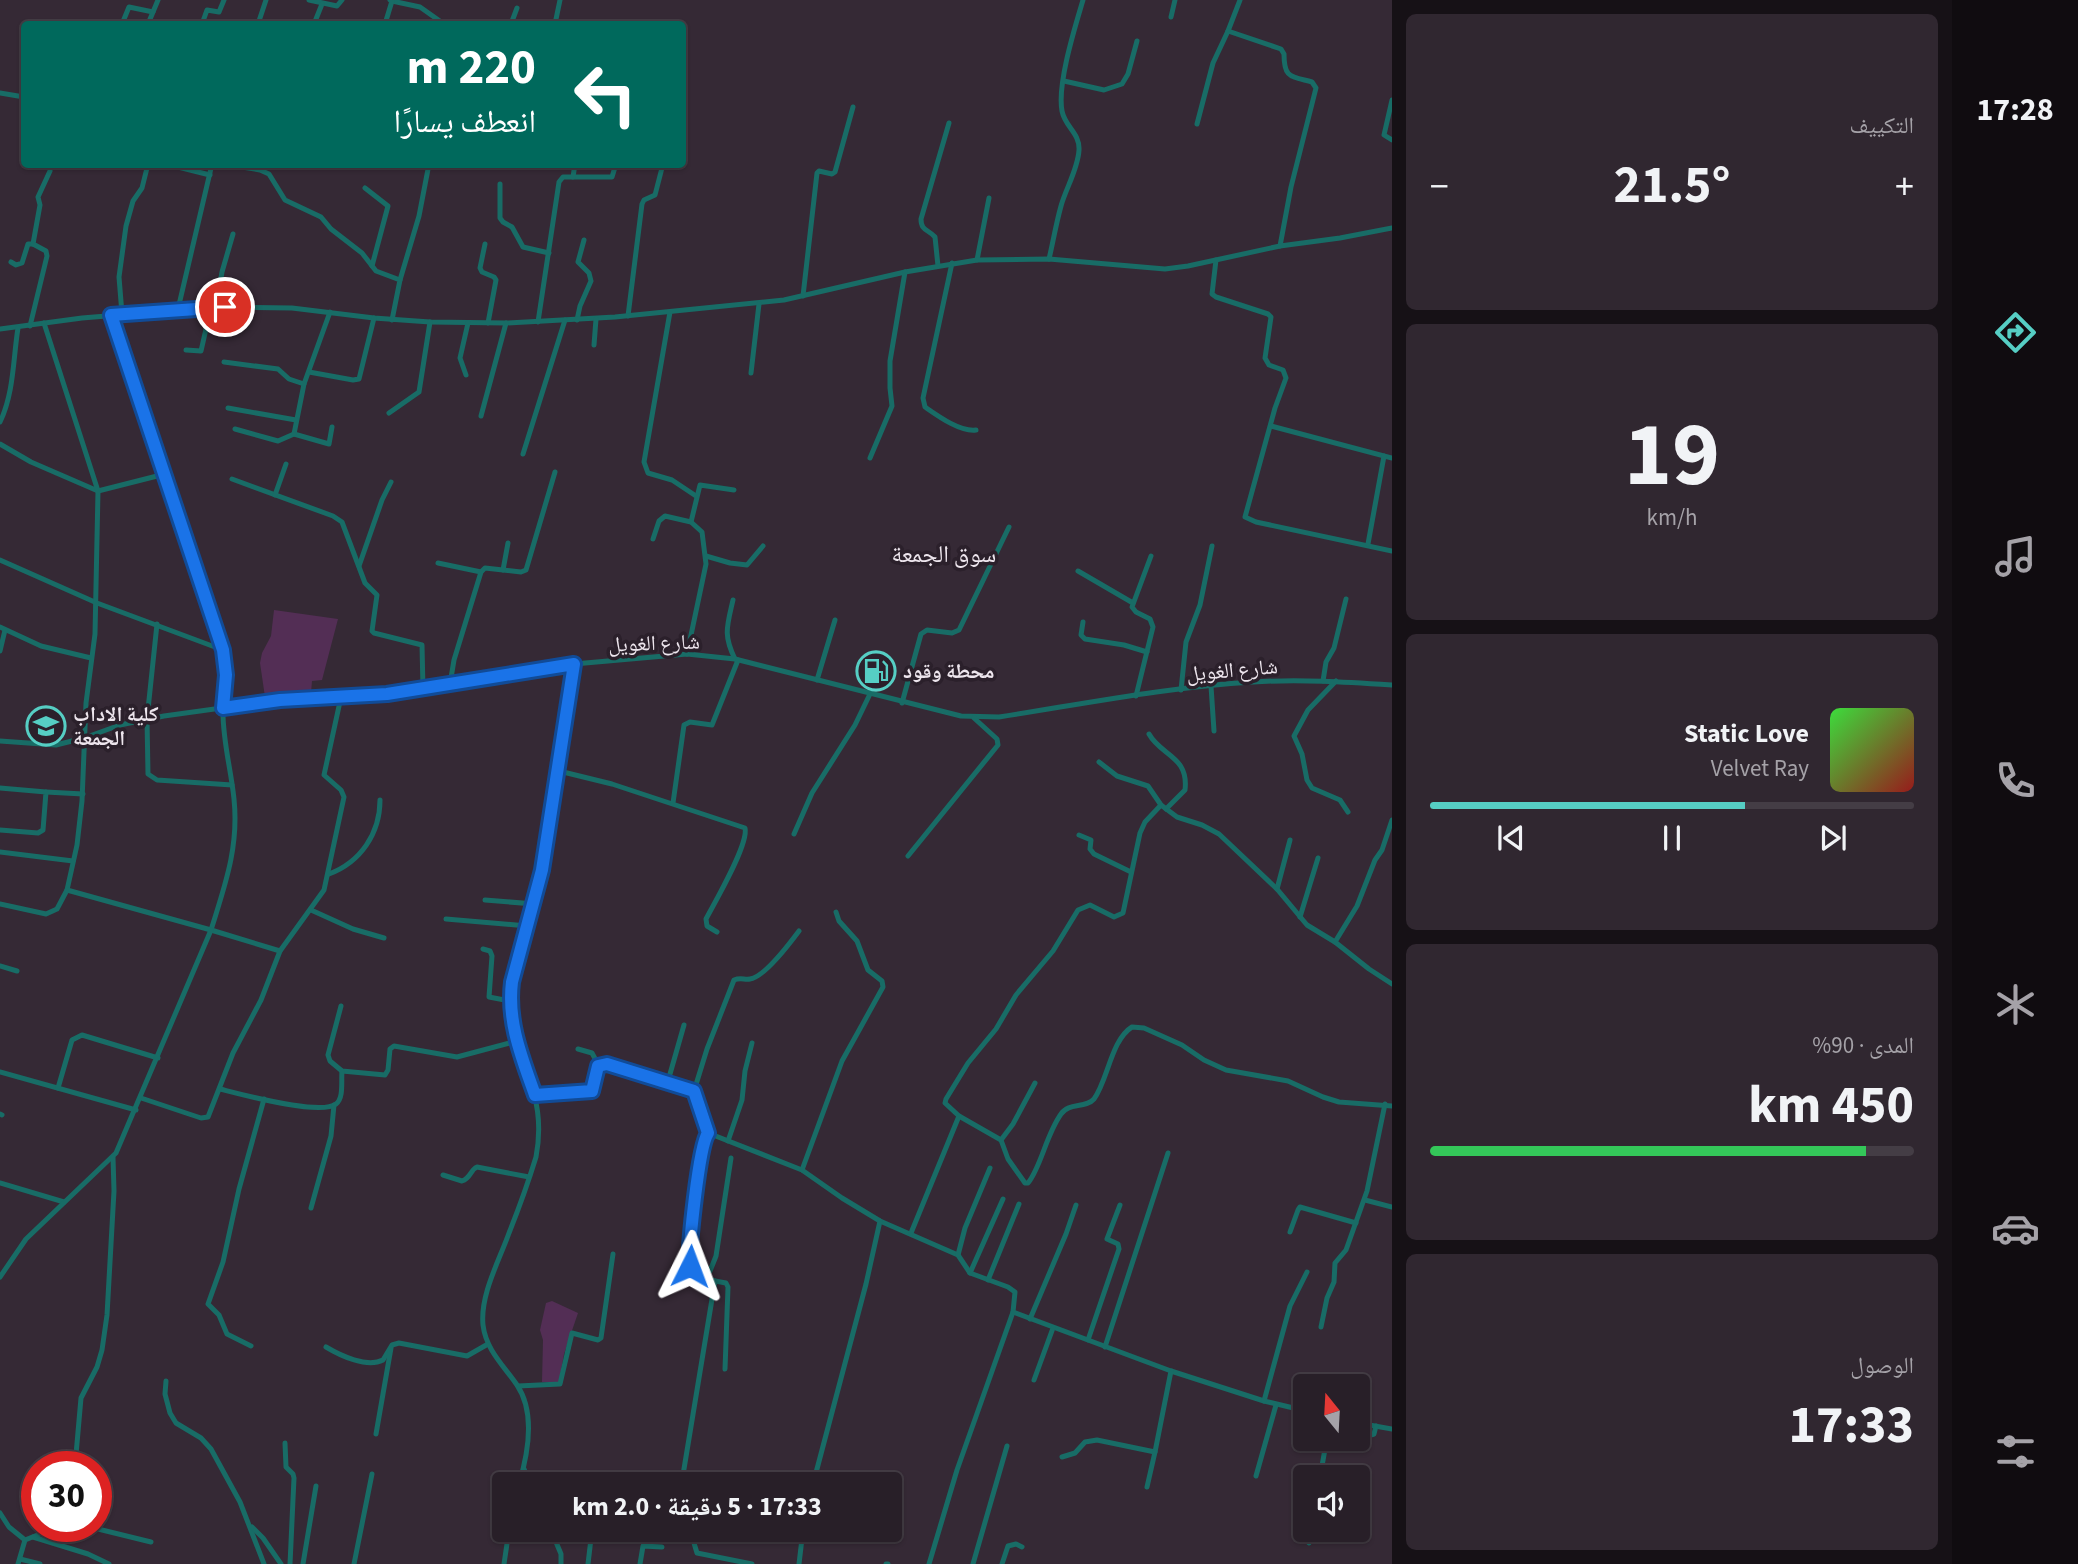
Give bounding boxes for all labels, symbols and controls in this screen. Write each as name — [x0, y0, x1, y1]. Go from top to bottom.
text: 220 m — [407, 33, 536, 103]
icon: left — [560, 49, 651, 140]
text: 17:28 — [1976, 87, 2054, 133]
text: انعطف يسارًا — [393, 99, 536, 145]
text: التكييف — [1849, 109, 1914, 142]
text: 21.5° — [1614, 149, 1730, 223]
text: − — [1430, 160, 1449, 214]
text: + — [1895, 160, 1914, 214]
pin — [195, 277, 255, 337]
icon: arrive — [206, 288, 244, 326]
icon: directions — [1991, 308, 2040, 357]
text: 19 — [1624, 391, 1720, 520]
text: km/h — [1647, 501, 1698, 534]
icon: music — [1991, 532, 2040, 581]
district label: سوق الجمعة — [892, 537, 996, 572]
street label: شارع الغويل — [608, 626, 700, 660]
fuel station icon: محطة وقود — [855, 650, 897, 692]
street label: شارع الغويل — [1185, 651, 1279, 689]
place label: محطة وقود — [903, 656, 994, 686]
place label: كلية اﻻداب الجمعة — [73, 699, 158, 753]
school or university icon: كلية اﻻداب الجمعة — [25, 705, 67, 747]
text: Static Love — [1684, 715, 1809, 752]
text: Velvet Ray — [1711, 752, 1809, 785]
icon: phone — [1991, 756, 2040, 805]
icon: previous — [1492, 819, 1530, 857]
icon: pause — [1653, 819, 1691, 857]
icon: next — [1814, 819, 1852, 857]
icon: climate — [1991, 980, 2040, 1029]
text: المدى · 90% — [1812, 1029, 1914, 1062]
text: 450 km — [1748, 1069, 1914, 1143]
icon: car — [1991, 1204, 2040, 1253]
position arrow — [653, 1229, 727, 1303]
text: الوصول — [1850, 1349, 1914, 1382]
north arrow — [1293, 1374, 1370, 1451]
map controls — [1293, 1374, 1370, 1542]
text: 17:33 — [1789, 1389, 1914, 1463]
icon: filters — [1991, 1427, 2040, 1476]
speed limit sign: 30 — [21, 1451, 112, 1542]
button: sound — [1293, 1465, 1370, 1542]
text: 17:33 · 5 دقيقة · 2.0 km — [572, 1488, 822, 1525]

